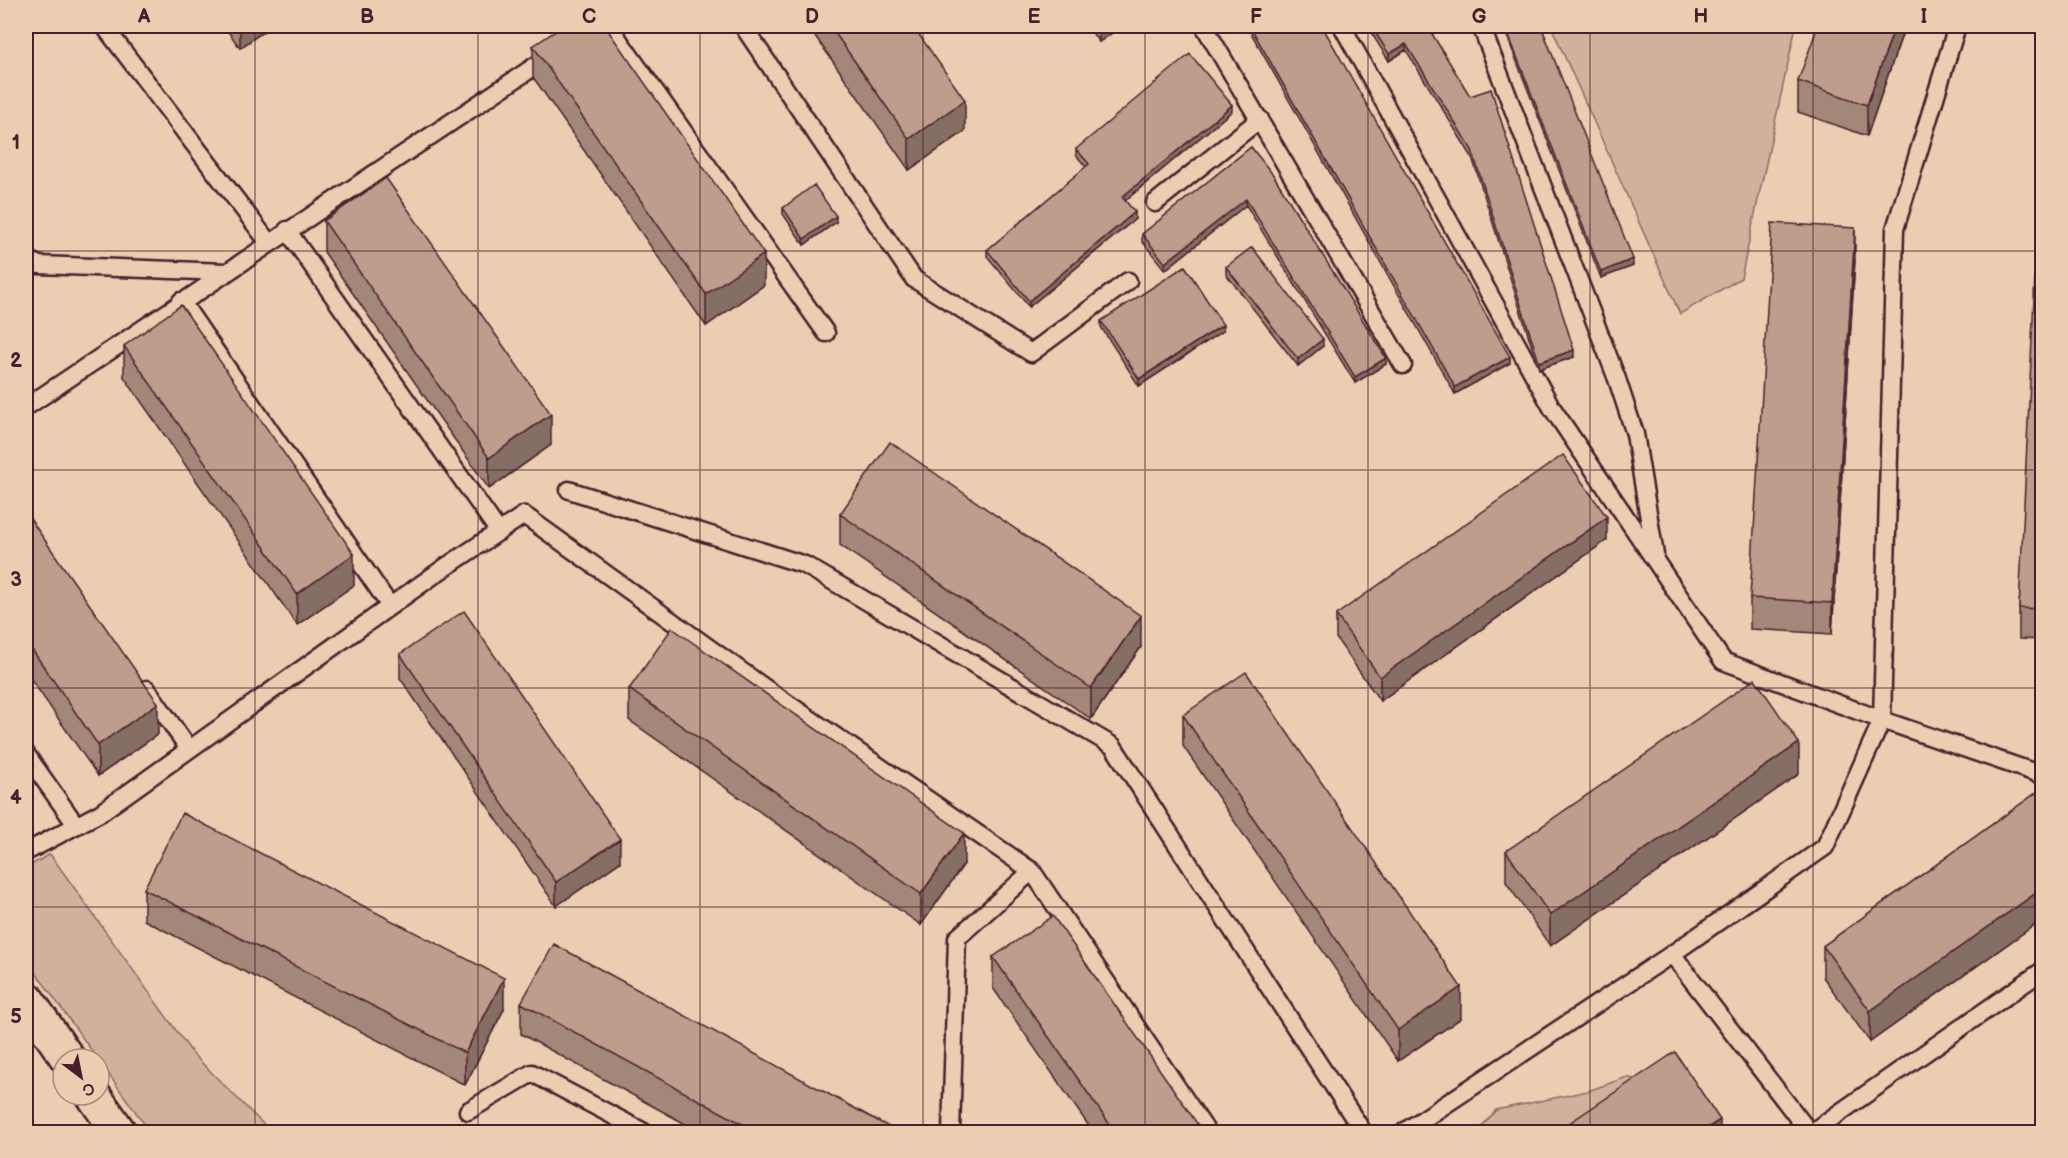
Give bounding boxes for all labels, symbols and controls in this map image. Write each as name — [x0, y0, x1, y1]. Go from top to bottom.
text: A — [137, 5, 151, 29]
text: B — [360, 5, 374, 29]
text: C — [582, 5, 596, 29]
text: D — [805, 5, 819, 29]
text: E — [1028, 5, 1041, 29]
text: F — [1250, 5, 1262, 29]
text: G — [1472, 5, 1487, 29]
text: H — [1694, 5, 1708, 29]
text: I — [1921, 5, 1927, 29]
text: 1 — [12, 131, 20, 155]
text: 2 — [10, 349, 22, 373]
text: 3 — [10, 568, 22, 592]
text: 4 — [10, 786, 22, 810]
text: 5 — [10, 1005, 22, 1029]
north arrow — [51, 1047, 111, 1107]
text: С — [78, 1077, 98, 1099]

